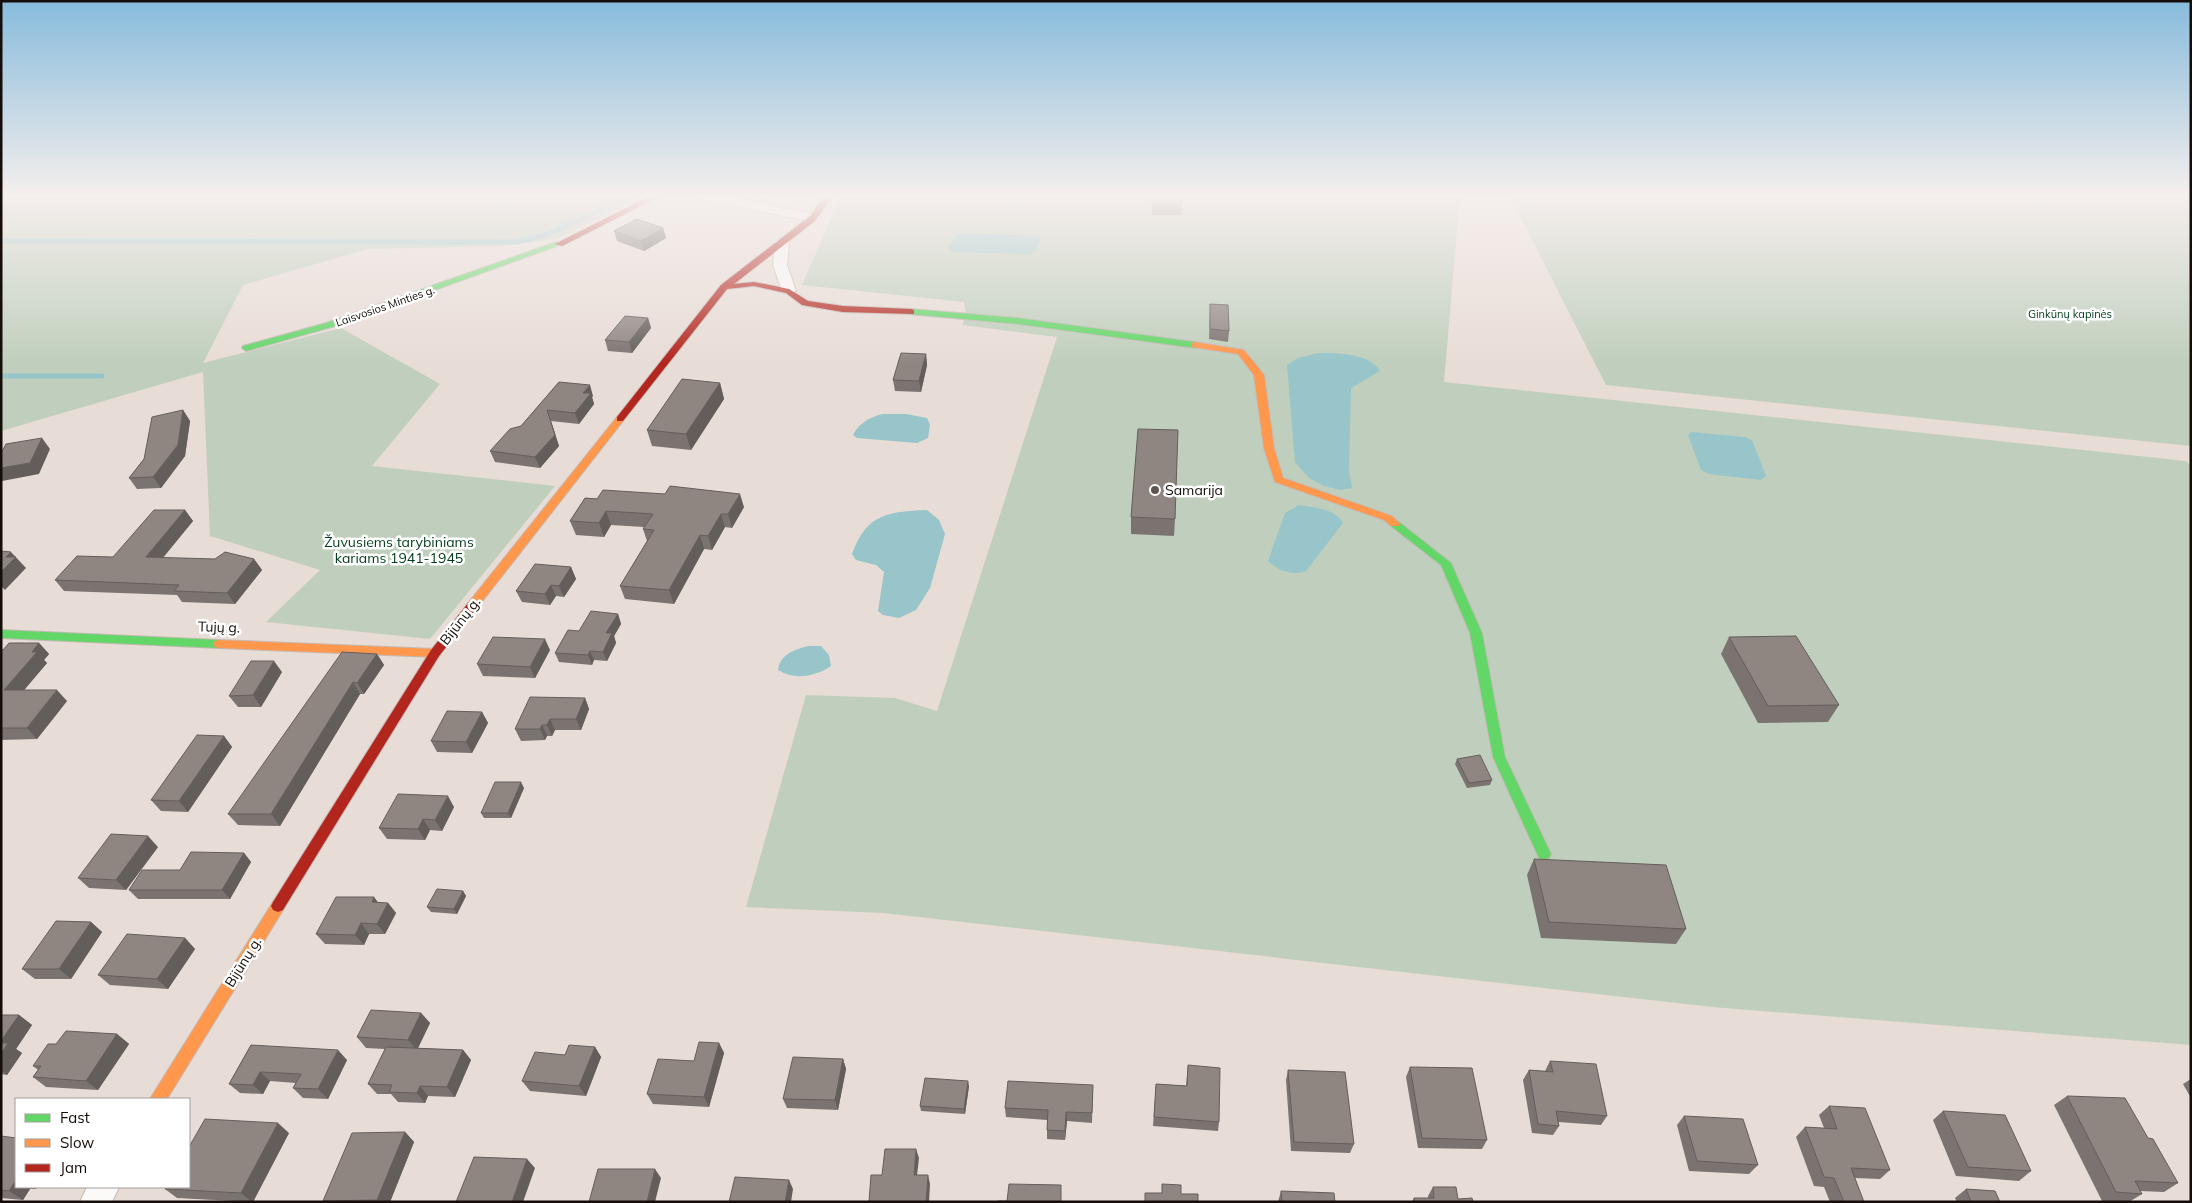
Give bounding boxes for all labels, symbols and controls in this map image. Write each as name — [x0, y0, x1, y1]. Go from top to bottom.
street label: Laisvosios Minties g. — [334, 282, 436, 330]
park label: Ginkūnų kapinės — [2028, 307, 2112, 321]
place label: Samarija — [1165, 481, 1223, 499]
marker: Samarija — [1149, 484, 1161, 496]
park label: Žuvusiems tarybiniams kariams 1941-1945 — [324, 533, 474, 567]
street label: Bijūnų g. — [436, 593, 484, 649]
street label: Tujų g. — [198, 617, 240, 637]
street label: Bijūnų g. — [221, 934, 265, 990]
legend — [15, 1098, 190, 1188]
text: Fast — [60, 1108, 90, 1127]
text: Slow — [60, 1133, 94, 1152]
text: Jam — [60, 1158, 87, 1177]

